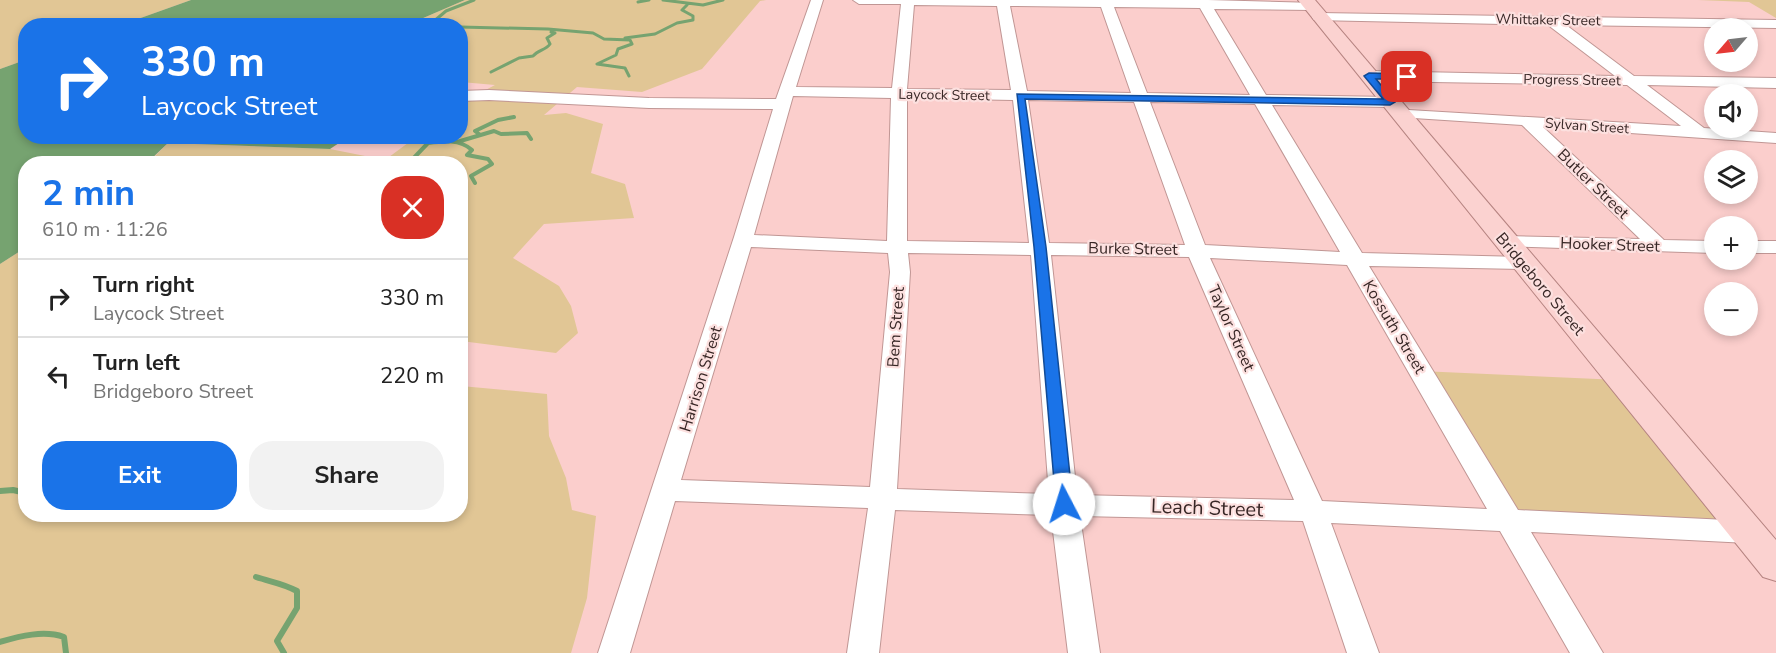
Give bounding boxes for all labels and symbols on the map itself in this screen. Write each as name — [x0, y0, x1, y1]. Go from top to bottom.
street label: Whittaker Street — [1495, 10, 1601, 30]
north arrow — [1704, 18, 1758, 72]
pin — [1381, 51, 1432, 102]
street label: Progress Street — [1523, 70, 1621, 90]
street label: Laycock Street — [898, 85, 990, 105]
street label: Sylvan Street — [1544, 114, 1630, 138]
street label: Butler Street — [1552, 144, 1634, 224]
street label: Bridgeboro Street — [1490, 228, 1590, 340]
street label: Hooker Street — [1560, 232, 1661, 258]
street label: Burke Street — [1088, 237, 1178, 261]
street label: Kossuth Street — [1357, 276, 1431, 378]
street label: Taylor Street — [1202, 281, 1260, 375]
street label: Bem Street — [882, 286, 910, 368]
street label: Harrison Street — [675, 323, 728, 434]
position arrow — [1032, 472, 1096, 536]
street label: Leach Street — [1150, 493, 1265, 523]

